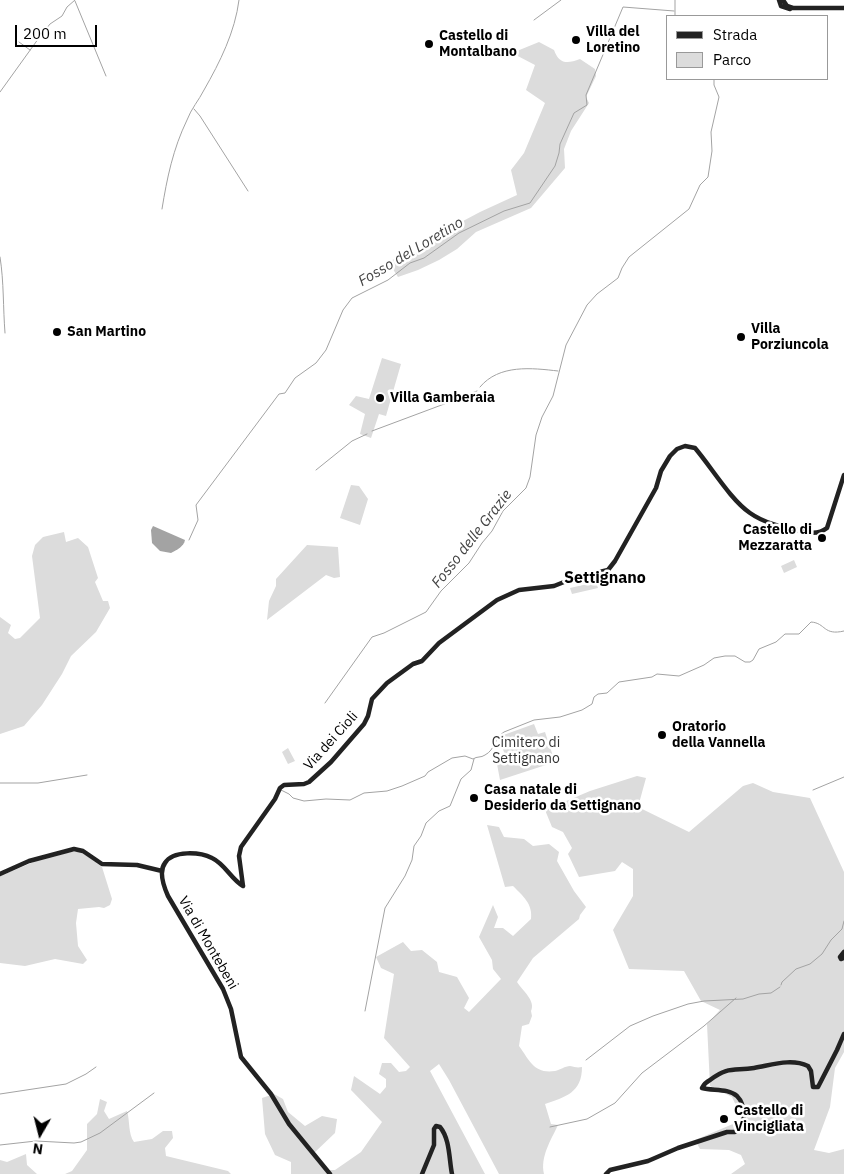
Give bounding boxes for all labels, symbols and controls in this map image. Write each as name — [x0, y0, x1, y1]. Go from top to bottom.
scale bar — [18, 15, 100, 47]
legend — [666, 15, 829, 80]
text: 200 m — [23, 24, 67, 43]
place label: Villa del Loretino — [586, 24, 640, 56]
text: Strada — [713, 25, 757, 44]
place label: Castello di Montalbano — [439, 28, 517, 60]
marker: Villa del Loretino — [570, 34, 582, 46]
marker: Castello di Montalbano — [423, 38, 435, 50]
text: Parco — [713, 50, 751, 69]
water label: Fosso del Loretino — [355, 214, 467, 290]
place label: Villa Porziuncola — [751, 321, 829, 354]
place label: San Martino — [67, 324, 146, 340]
marker: San Martino — [51, 326, 63, 338]
marker: Villa Porziuncola — [735, 331, 747, 343]
place label: Villa Gamberaia — [390, 390, 495, 406]
marker: Villa Gamberaia — [374, 392, 386, 404]
water label: Fosso delle Grazie — [428, 486, 516, 592]
place label: Castello di Mezzaratta — [738, 522, 812, 554]
marker: Castello di Mezzaratta — [816, 532, 828, 544]
district label: Settignano — [564, 568, 646, 588]
street label: Via dei Cioli — [300, 708, 362, 774]
place label: Oratorio della Vannella — [672, 719, 765, 752]
marker: Oratorio della Vannella — [656, 729, 668, 741]
park label: Cimitero di Settignano — [492, 735, 560, 768]
place label: Casa natale di Desiderio da Settignano — [484, 782, 641, 814]
marker: Casa natale di Desiderio da Settignano — [468, 792, 480, 804]
street label: Via di Montebeni — [175, 893, 241, 993]
place label: Castello di Vincigliata — [734, 1103, 804, 1136]
north arrow — [15, 1109, 65, 1159]
marker: Castello di Vincigliata — [718, 1113, 730, 1125]
text: N — [32, 1139, 44, 1158]

